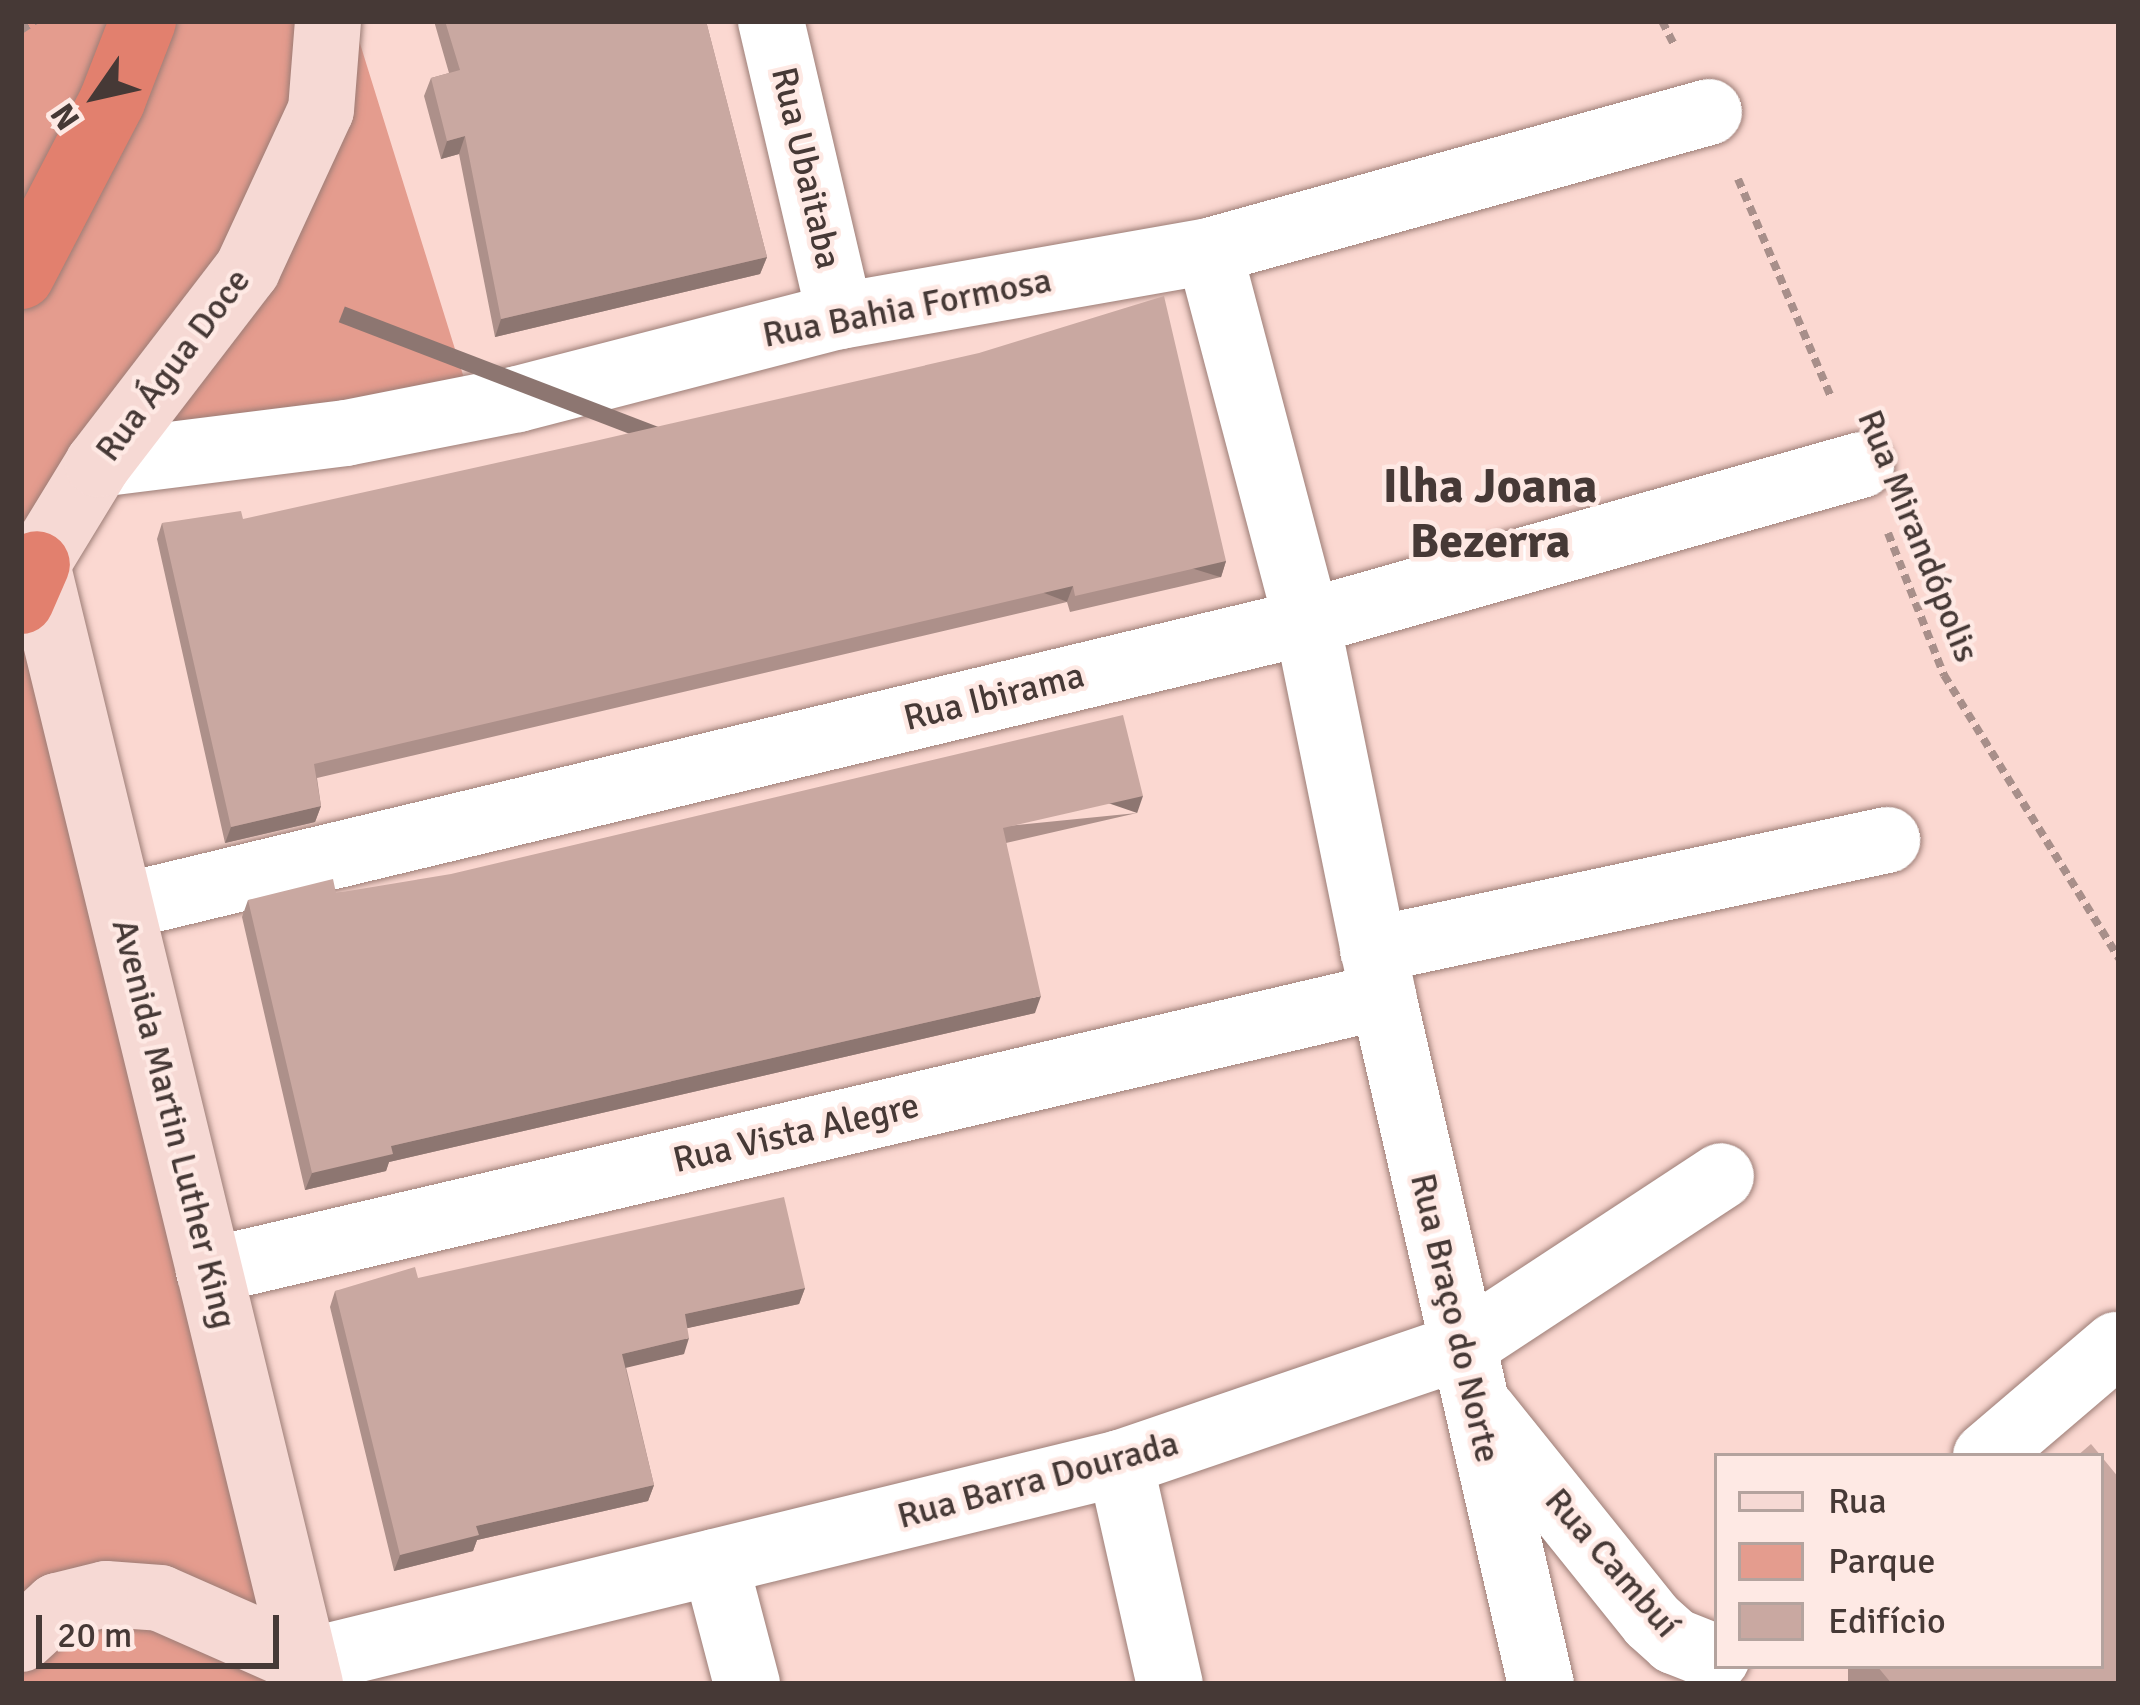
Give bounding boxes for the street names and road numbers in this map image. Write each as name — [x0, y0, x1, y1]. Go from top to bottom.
street label: Rua Ubaitaba — [762, 63, 850, 273]
street label: Rua Bahia Formosa — [759, 259, 1055, 357]
street label: Rua Água Doce — [86, 260, 260, 470]
street label: Rua Mirandópolis — [1848, 404, 1988, 668]
street label: Rua Ibirama — [899, 654, 1089, 740]
street label: Avenida Martin Luther King — [102, 915, 246, 1333]
street label: Rua Vista Alegre — [669, 1084, 923, 1182]
street label: Rua Braço do Norte — [1401, 1169, 1509, 1467]
street label: Rua Barra Dourada — [893, 1422, 1183, 1538]
street label: Rua Cambuí — [1536, 1480, 1688, 1646]

